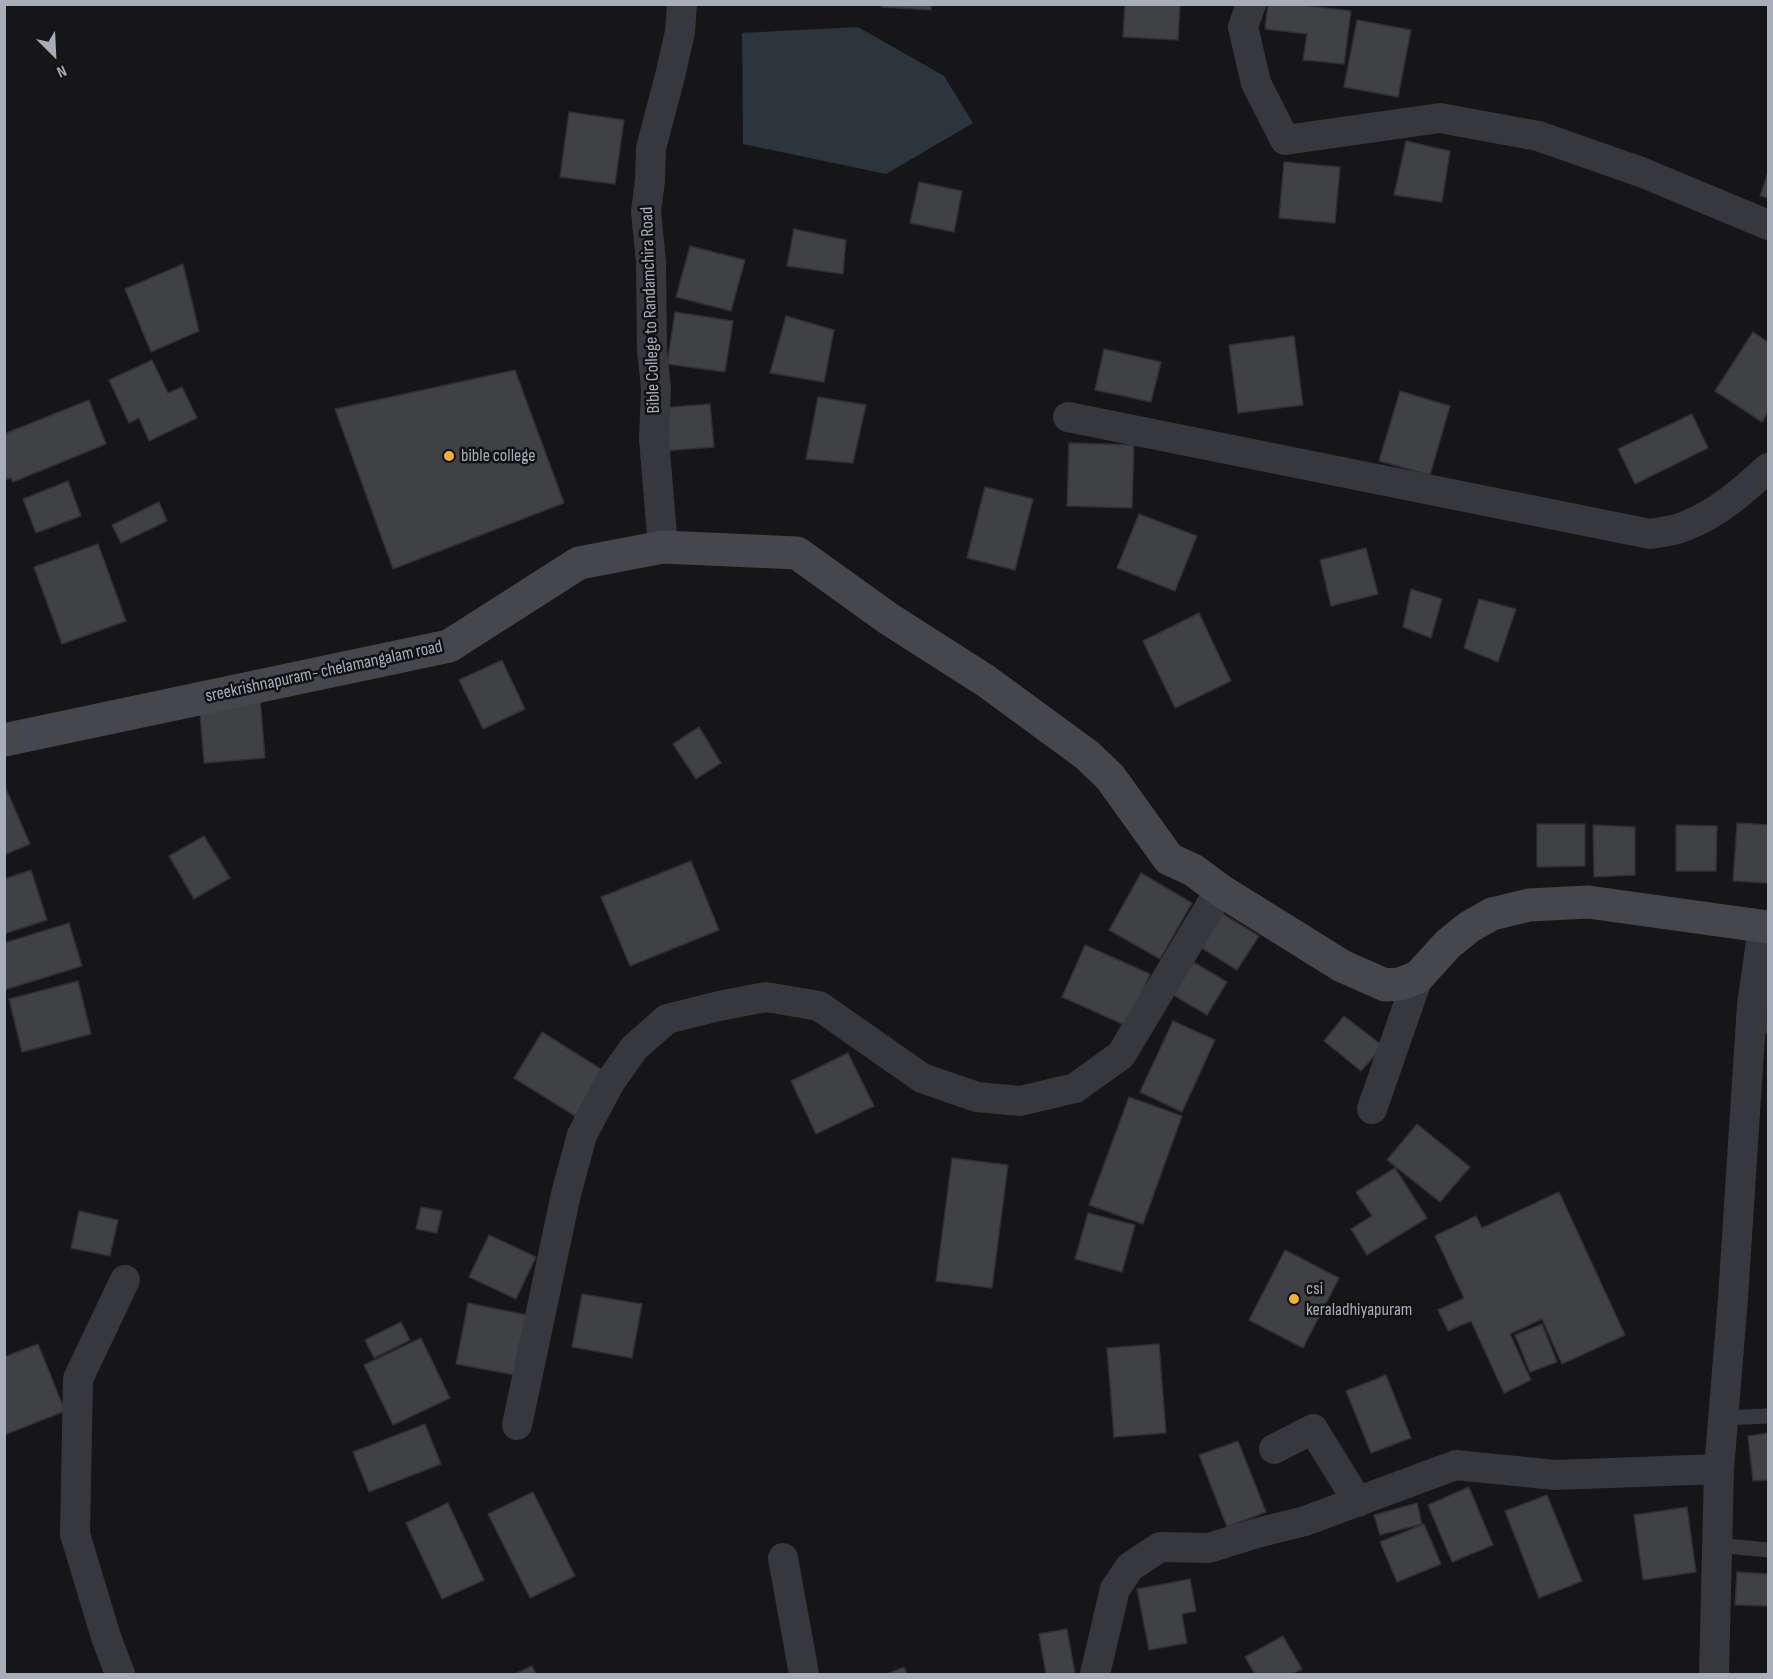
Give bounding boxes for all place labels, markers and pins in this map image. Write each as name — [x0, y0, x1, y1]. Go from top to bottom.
place label: bible college — [461, 445, 536, 467]
marker: bible college — [442, 449, 456, 463]
place label: csi keraladhiyapuram — [1306, 1278, 1412, 1320]
marker: csi keraladhiyapuram — [1287, 1292, 1301, 1306]

